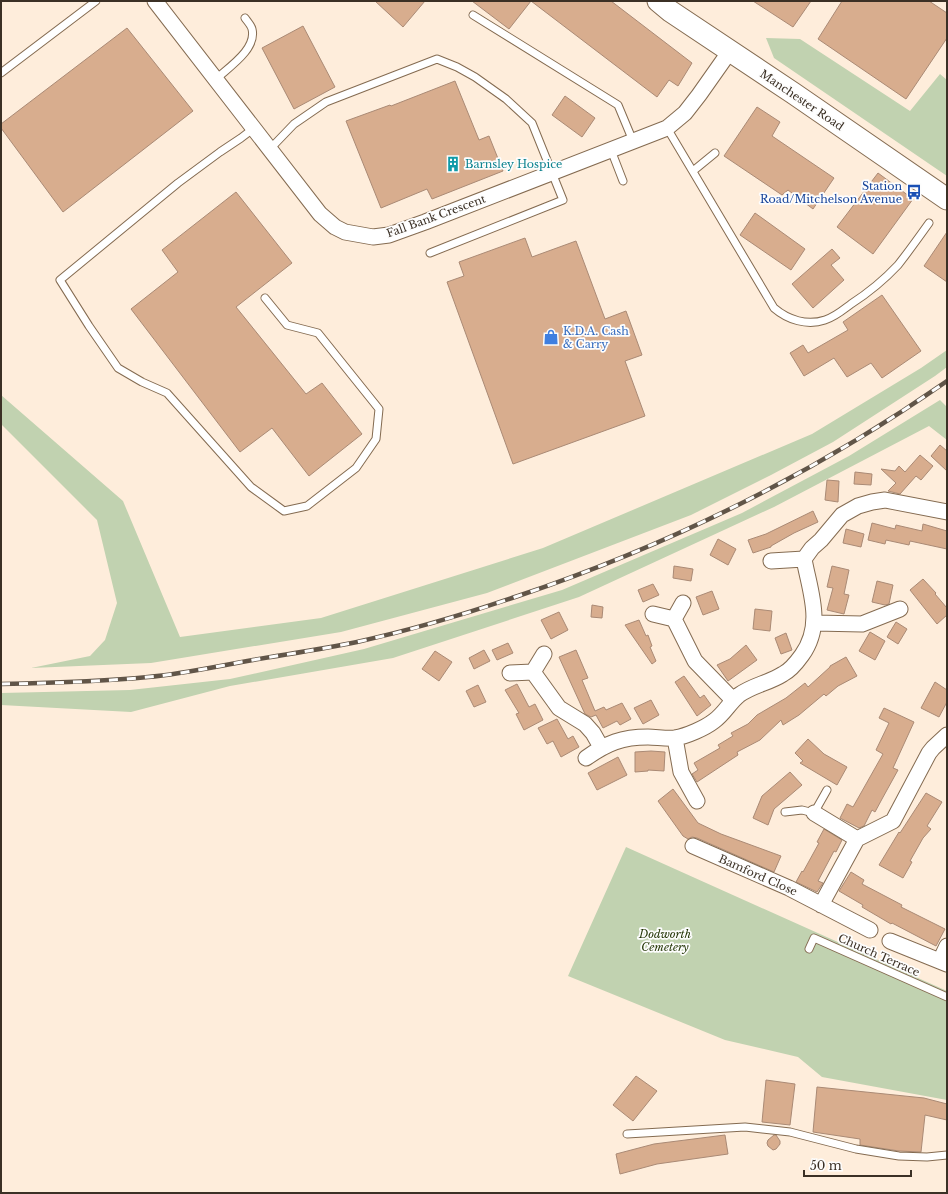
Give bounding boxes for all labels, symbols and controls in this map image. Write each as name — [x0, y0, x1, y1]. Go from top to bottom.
street label: Manchester Road — [757, 67, 847, 134]
building icon: Barnsley Hospice — [444, 155, 462, 173]
place label: Barnsley Hospice — [465, 157, 562, 171]
place label: Station Road/Mitchelson Avenue — [760, 179, 902, 206]
bus stop icon: Station Road/Mitchelson Avenue — [905, 183, 923, 201]
street label: Fall Bank Crescent — [385, 191, 488, 240]
place label: K.D.A. Cash & Carry — [563, 324, 629, 351]
shop icon: K.D.A. Cash & Carry — [542, 328, 560, 346]
street label: Bamford Close — [717, 851, 799, 899]
park label: Dodworth Cemetery — [638, 927, 691, 954]
street label: Church Terrace — [836, 931, 922, 979]
scale bar — [804, 1152, 911, 1178]
text: 50 m — [810, 1158, 842, 1173]

